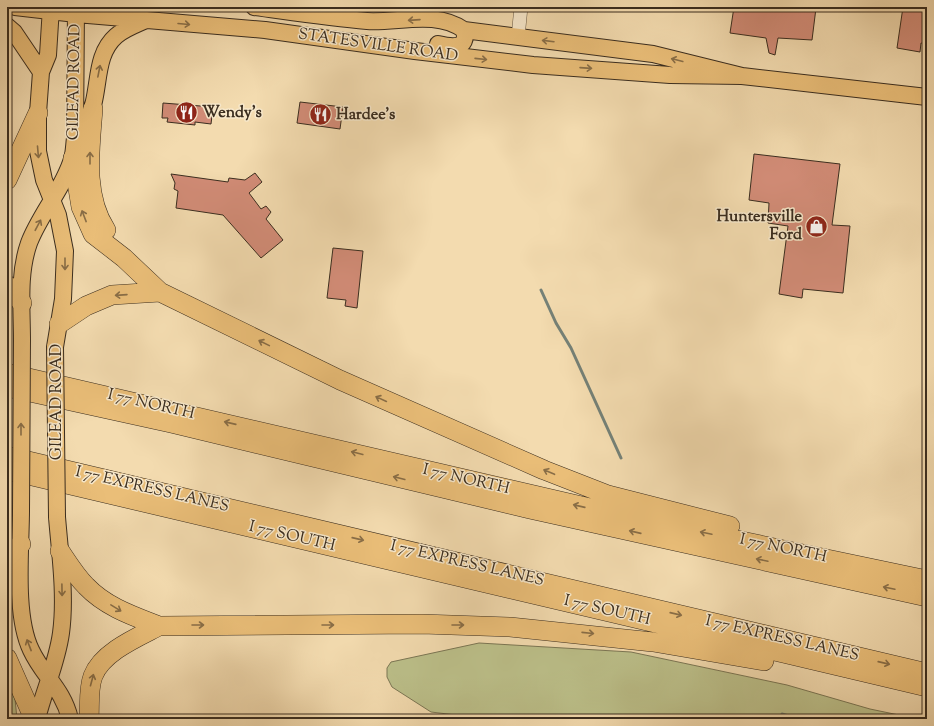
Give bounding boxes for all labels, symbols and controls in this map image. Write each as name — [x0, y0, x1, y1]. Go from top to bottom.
one-way arrow — [408, 16, 421, 23]
one-way arrow — [177, 20, 190, 27]
street label: STATESVILLE ROAD — [297, 23, 459, 69]
street label: GILEAD ROAD — [62, 24, 88, 140]
one-way arrow — [542, 37, 555, 45]
one-way arrow — [474, 55, 487, 63]
one-way arrow — [671, 55, 684, 63]
one-way arrow — [96, 65, 104, 78]
one-way arrow — [579, 65, 592, 72]
restaurant icon: Wendy's — [174, 100, 200, 126]
place label: Wendy's — [202, 102, 262, 125]
restaurant icon: Hardee's — [307, 102, 333, 128]
place label: Hardee's — [336, 104, 395, 127]
one-way arrow — [35, 145, 42, 158]
one-way arrow — [86, 152, 94, 165]
place label: Huntersville Ford — [716, 206, 803, 247]
one-way arrow — [80, 209, 87, 222]
shop icon: Huntersville Ford — [804, 213, 830, 239]
one-way arrow — [35, 219, 42, 231]
one-way arrow — [61, 257, 69, 270]
one-way arrow — [115, 291, 128, 298]
one-way arrow — [258, 339, 270, 346]
street label: GILEAD ROAD — [46, 344, 69, 460]
street label: I 77 NORTH — [105, 384, 197, 426]
one-way arrow — [376, 395, 388, 402]
one-way arrow — [224, 419, 237, 427]
one-way arrow — [17, 423, 25, 436]
one-way arrow — [350, 449, 363, 457]
street label: I 77 NORTH — [420, 459, 512, 501]
street label: I 77 EXPRESS LANES — [73, 461, 231, 519]
one-way arrow — [543, 468, 555, 476]
one-way arrow — [393, 473, 406, 481]
one-way arrow — [572, 501, 585, 509]
street label: I 77 SOUTH — [246, 516, 338, 558]
one-way arrow — [629, 528, 642, 536]
one-way arrow — [699, 529, 712, 537]
street label: I 77 NORTH — [737, 529, 829, 570]
one-way arrow — [352, 535, 365, 543]
street label: I 77 EXPRESS LANES — [388, 535, 546, 593]
one-way arrow — [756, 556, 769, 564]
one-way arrow — [58, 583, 65, 596]
one-way arrow — [883, 584, 896, 592]
street label: I 77 SOUTH — [561, 590, 653, 632]
one-way arrow — [110, 605, 122, 613]
one-way arrow — [669, 610, 682, 618]
street label: I 77 EXPRESS LANES — [703, 610, 861, 668]
one-way arrow — [191, 621, 204, 629]
one-way arrow — [321, 621, 334, 629]
one-way arrow — [451, 621, 464, 629]
one-way arrow — [581, 630, 594, 637]
one-way arrow — [25, 639, 33, 651]
one-way arrow — [877, 660, 890, 667]
one-way arrow — [89, 674, 97, 687]

